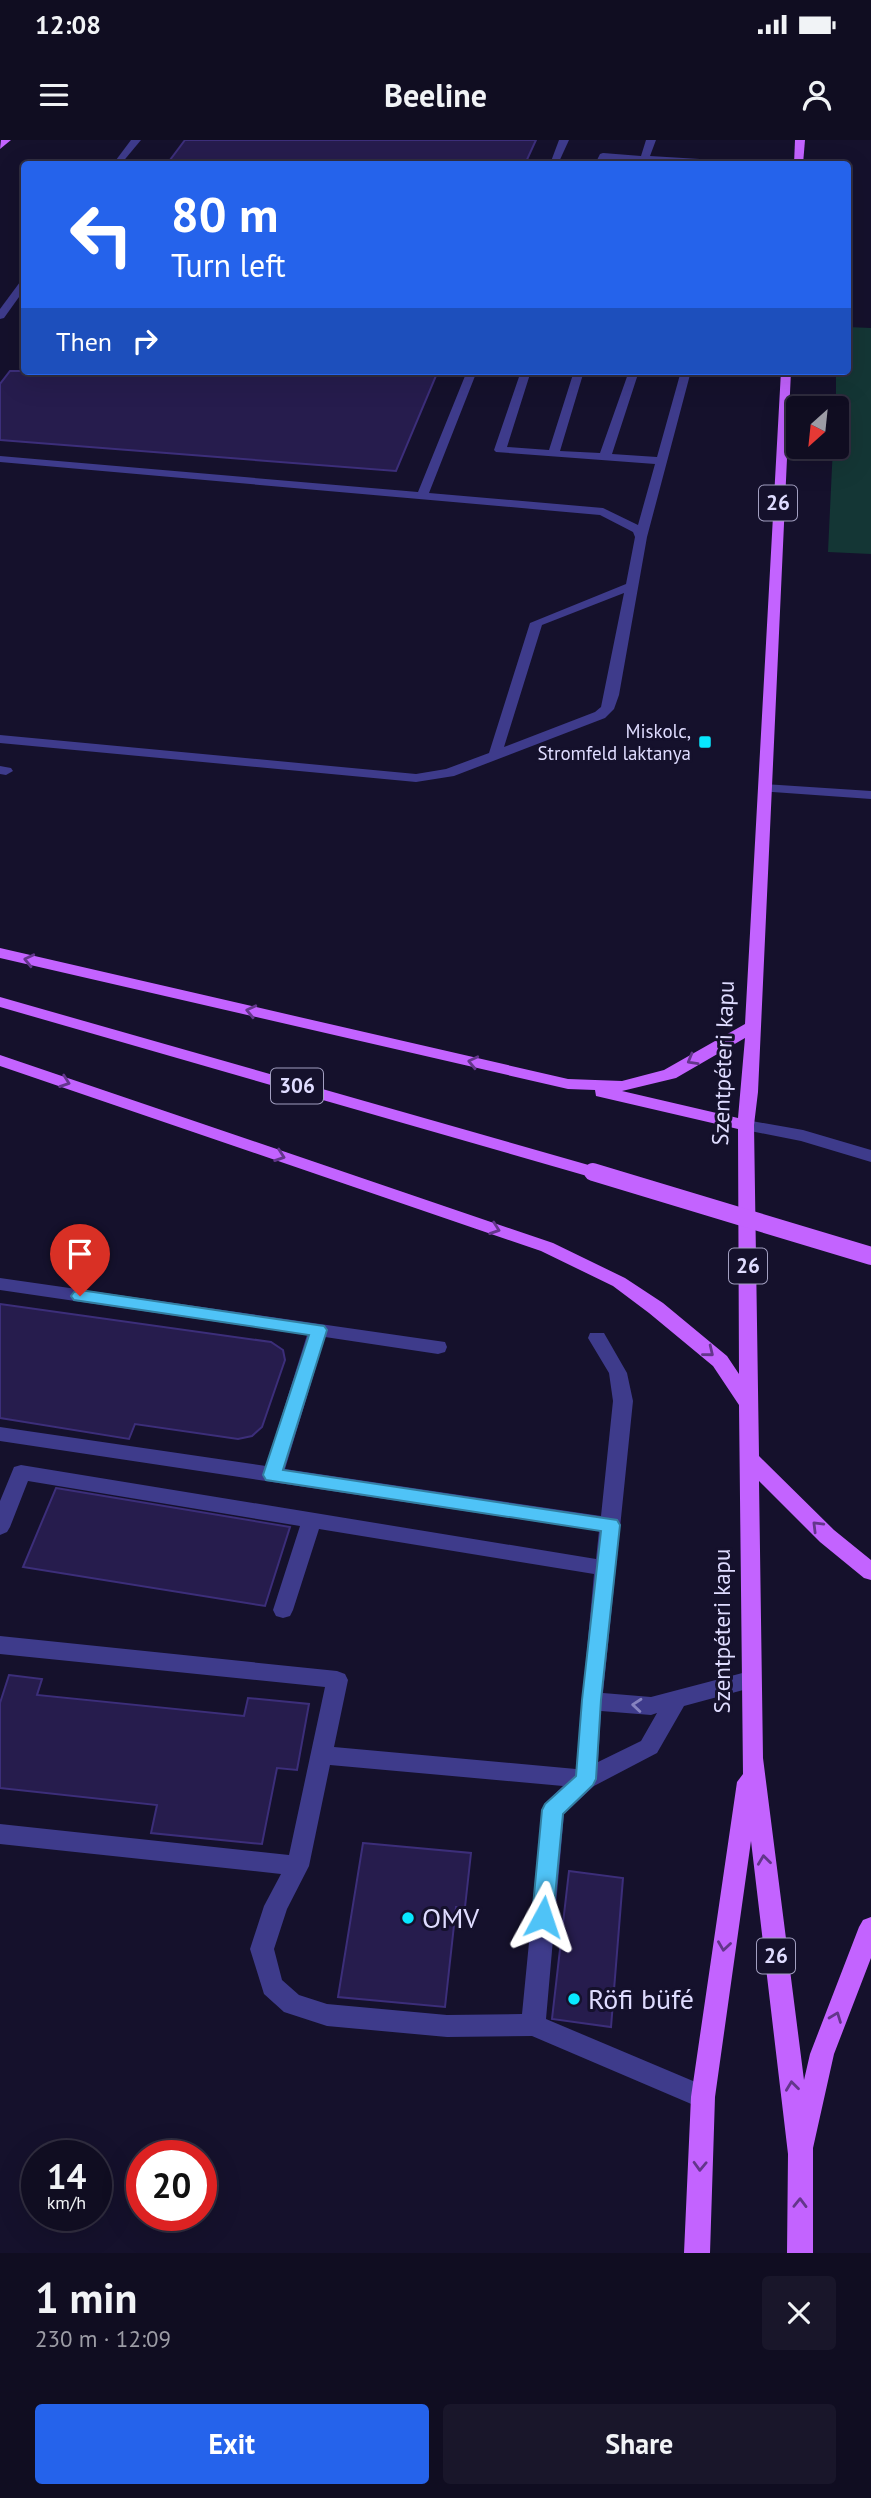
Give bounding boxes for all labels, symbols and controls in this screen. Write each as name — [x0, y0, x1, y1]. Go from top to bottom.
text: 12:08 — [35, 8, 101, 41]
text: Beeline — [384, 74, 487, 116]
icon: menu — [35, 76, 73, 114]
icon: person — [798, 76, 836, 114]
text: 80 m — [171, 182, 278, 246]
icon: left — [56, 189, 147, 280]
text: Turn left — [171, 244, 286, 286]
icon: right — [126, 322, 164, 360]
text: Then — [56, 325, 112, 358]
north arrow — [786, 396, 849, 458]
map controls — [786, 396, 849, 459]
road number: 26 — [759, 486, 797, 520]
place label: Miskolc, Stromfeld laktanya — [537, 719, 691, 765]
marker: Miskolc, Stromfeld laktanya — [697, 734, 713, 750]
one-way arrow — [24, 954, 36, 968]
street label: Szentpéteri kapu — [705, 980, 740, 1146]
one-way arrow — [245, 1005, 257, 1020]
one-way arrow — [687, 1052, 700, 1065]
one-way arrow — [467, 1056, 479, 1070]
road number: 306 — [271, 1068, 323, 1104]
one-way arrow — [58, 1074, 70, 1088]
one-way arrow — [273, 1148, 286, 1162]
one-way arrow — [489, 1221, 501, 1235]
pin — [50, 1224, 110, 1296]
icon: arrive — [61, 1235, 99, 1273]
road number: 26 — [729, 1248, 767, 1284]
one-way arrow — [701, 1343, 713, 1356]
one-way arrow — [812, 1521, 825, 1534]
street label: Szentpéteri kapu — [707, 1549, 736, 1713]
one-way arrow — [631, 1698, 642, 1713]
one-way arrow — [757, 1854, 772, 1866]
position arrow — [506, 1880, 580, 1954]
place label: OMV — [422, 1899, 479, 1936]
marker: OMV — [400, 1910, 416, 1926]
road number: 26 — [757, 1938, 795, 1974]
one-way arrow — [717, 1941, 732, 1952]
place label: Röfi büfé — [588, 1980, 694, 2017]
marker: Röfi büfé — [566, 1991, 582, 2007]
one-way arrow — [828, 2011, 842, 2023]
one-way arrow — [785, 2080, 800, 2092]
speed limit sign: 20 — [126, 2140, 217, 2231]
text: 14 — [47, 2153, 86, 2199]
one-way arrow — [693, 2160, 708, 2171]
text: km/h — [47, 2191, 86, 2214]
one-way arrow — [792, 2198, 808, 2208]
text: 1 min — [35, 2270, 137, 2325]
button: close — [762, 2276, 836, 2350]
text: 230 m · 12:09 — [35, 2324, 171, 2353]
button: Exit — [35, 2404, 429, 2484]
button: Share — [443, 2404, 836, 2484]

